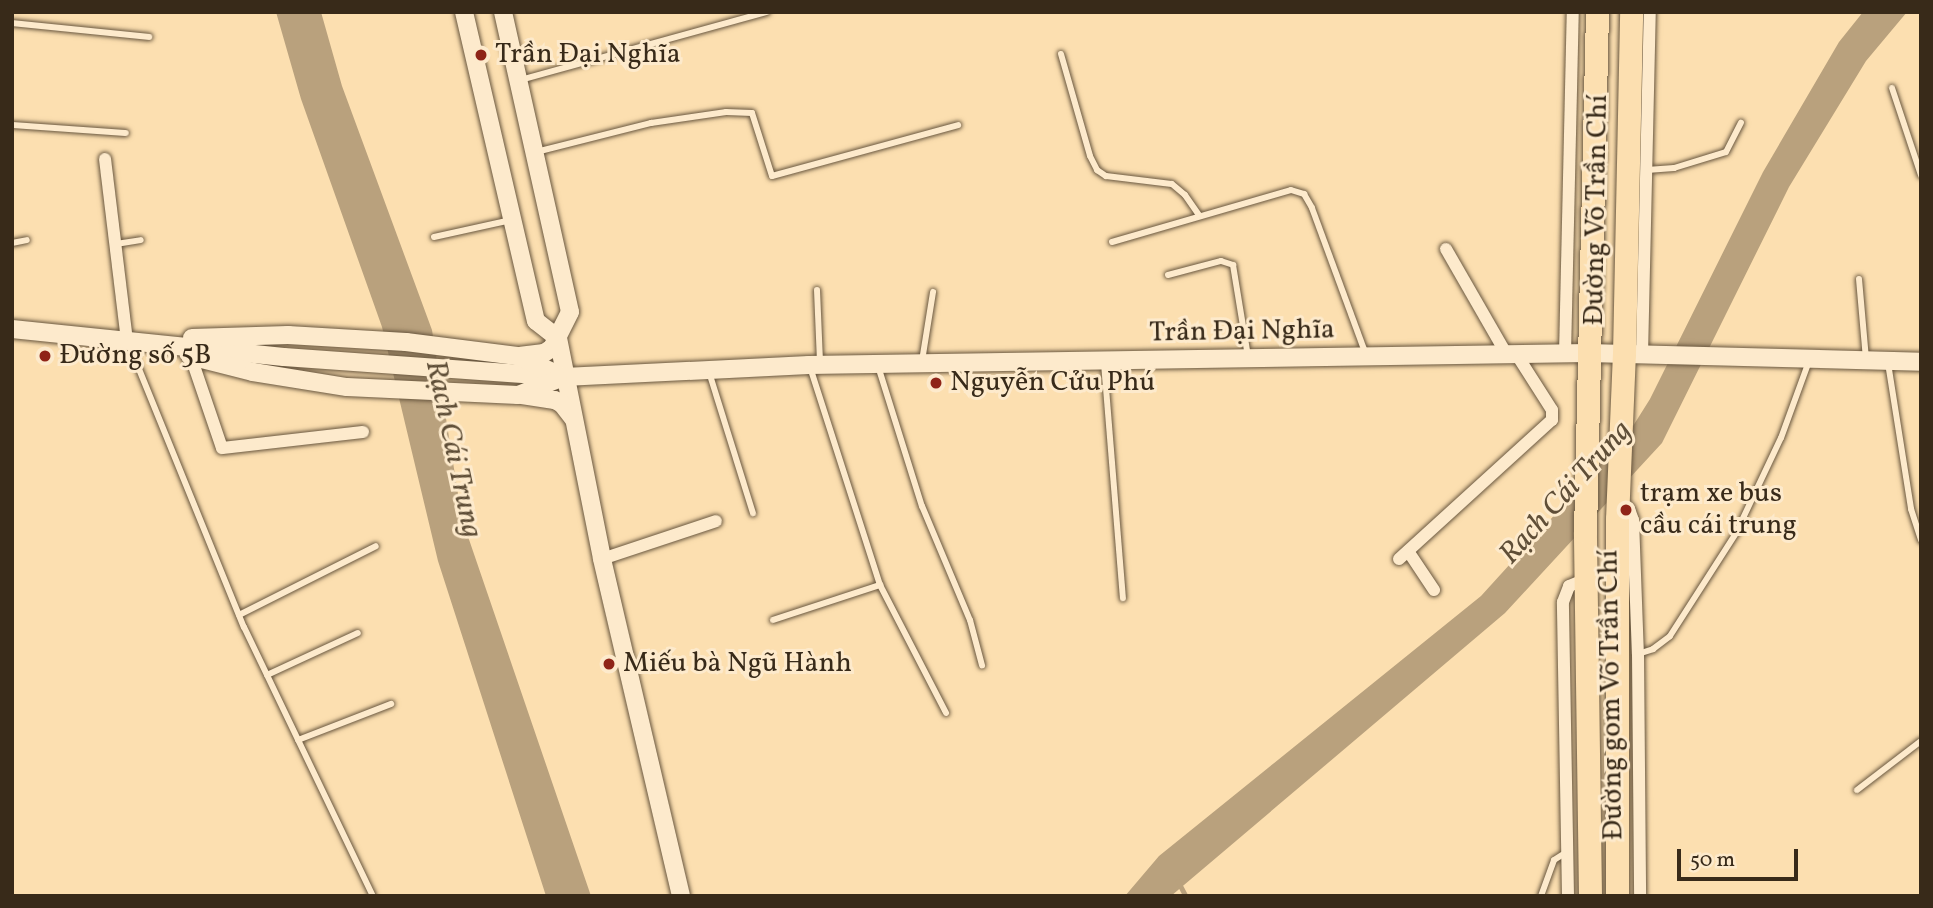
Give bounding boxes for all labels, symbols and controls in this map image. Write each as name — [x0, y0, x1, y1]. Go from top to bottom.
place label: Trần Đại Nghĩa — [495, 38, 681, 72]
marker: Trần Đại Nghĩa — [473, 47, 489, 63]
street label: Đường Võ Trần Chí — [1578, 93, 1616, 327]
street label: Trần Đại Nghĩa — [1149, 314, 1335, 350]
place label: Đường số 5B — [59, 339, 212, 373]
marker: Đường số 5B — [37, 348, 53, 364]
water label: Rạch Cái Trung — [417, 357, 489, 541]
place label: Nguyễn Cửu Phú — [950, 366, 1155, 400]
marker: Nguyễn Cửu Phú — [928, 375, 944, 391]
water label: Rạch Cái Trung — [1492, 414, 1640, 572]
place label: trạm xe bus cầu cái trung — [1640, 477, 1797, 543]
marker: trạm xe bus cầu cái trung — [1618, 502, 1634, 518]
street label: Đường gom Võ Trần Chí — [1593, 549, 1631, 841]
place label: Miếu bà Ngũ Hành — [623, 647, 852, 681]
marker: Miếu bà Ngũ Hành — [601, 656, 617, 672]
scale bar — [1681, 834, 1802, 878]
text: 50 m — [1690, 846, 1735, 875]

